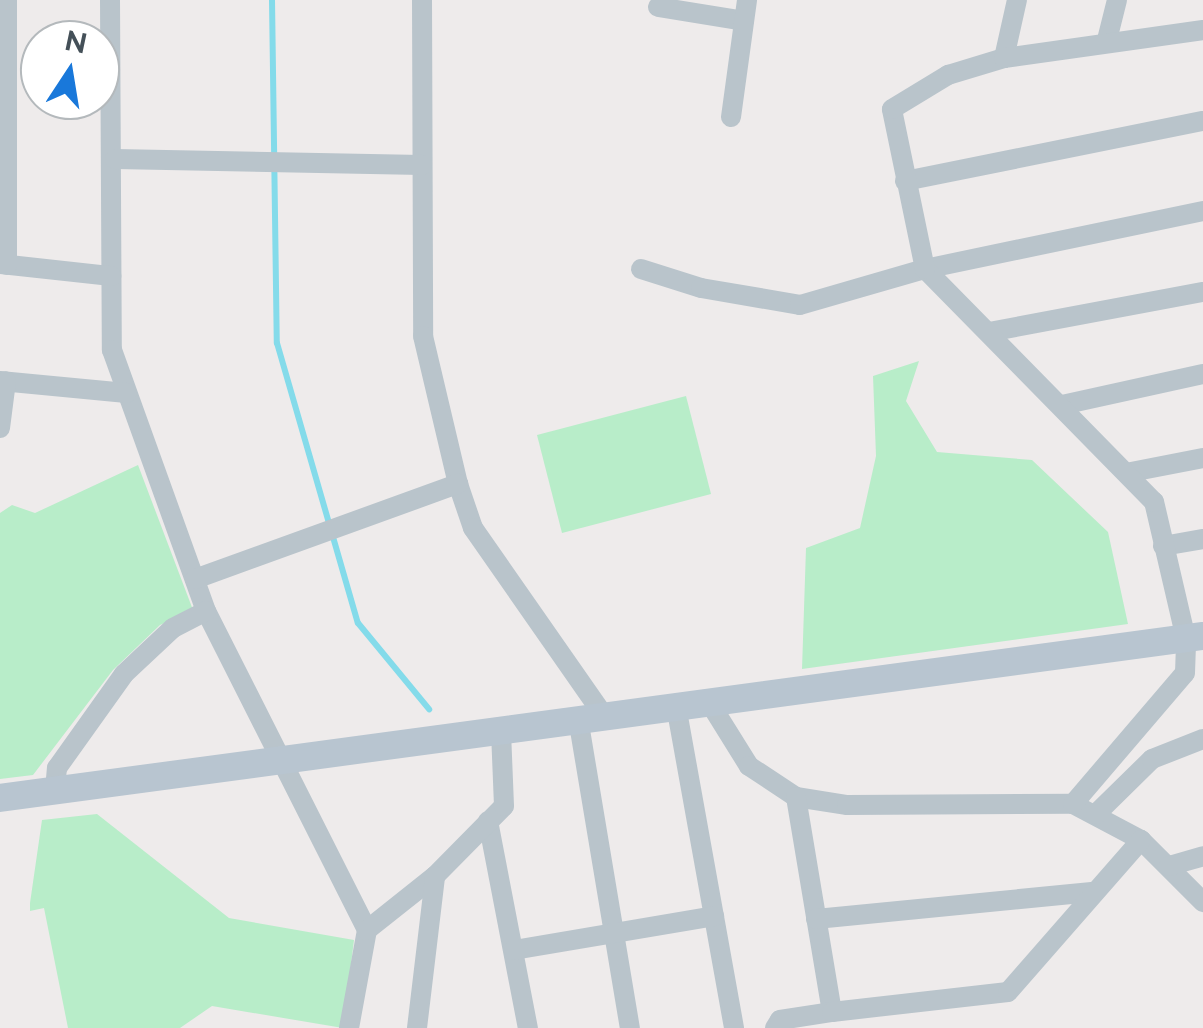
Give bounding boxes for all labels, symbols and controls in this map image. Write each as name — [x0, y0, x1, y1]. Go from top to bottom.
north arrow — [20, 20, 120, 120]
text: N — [62, 24, 90, 60]

